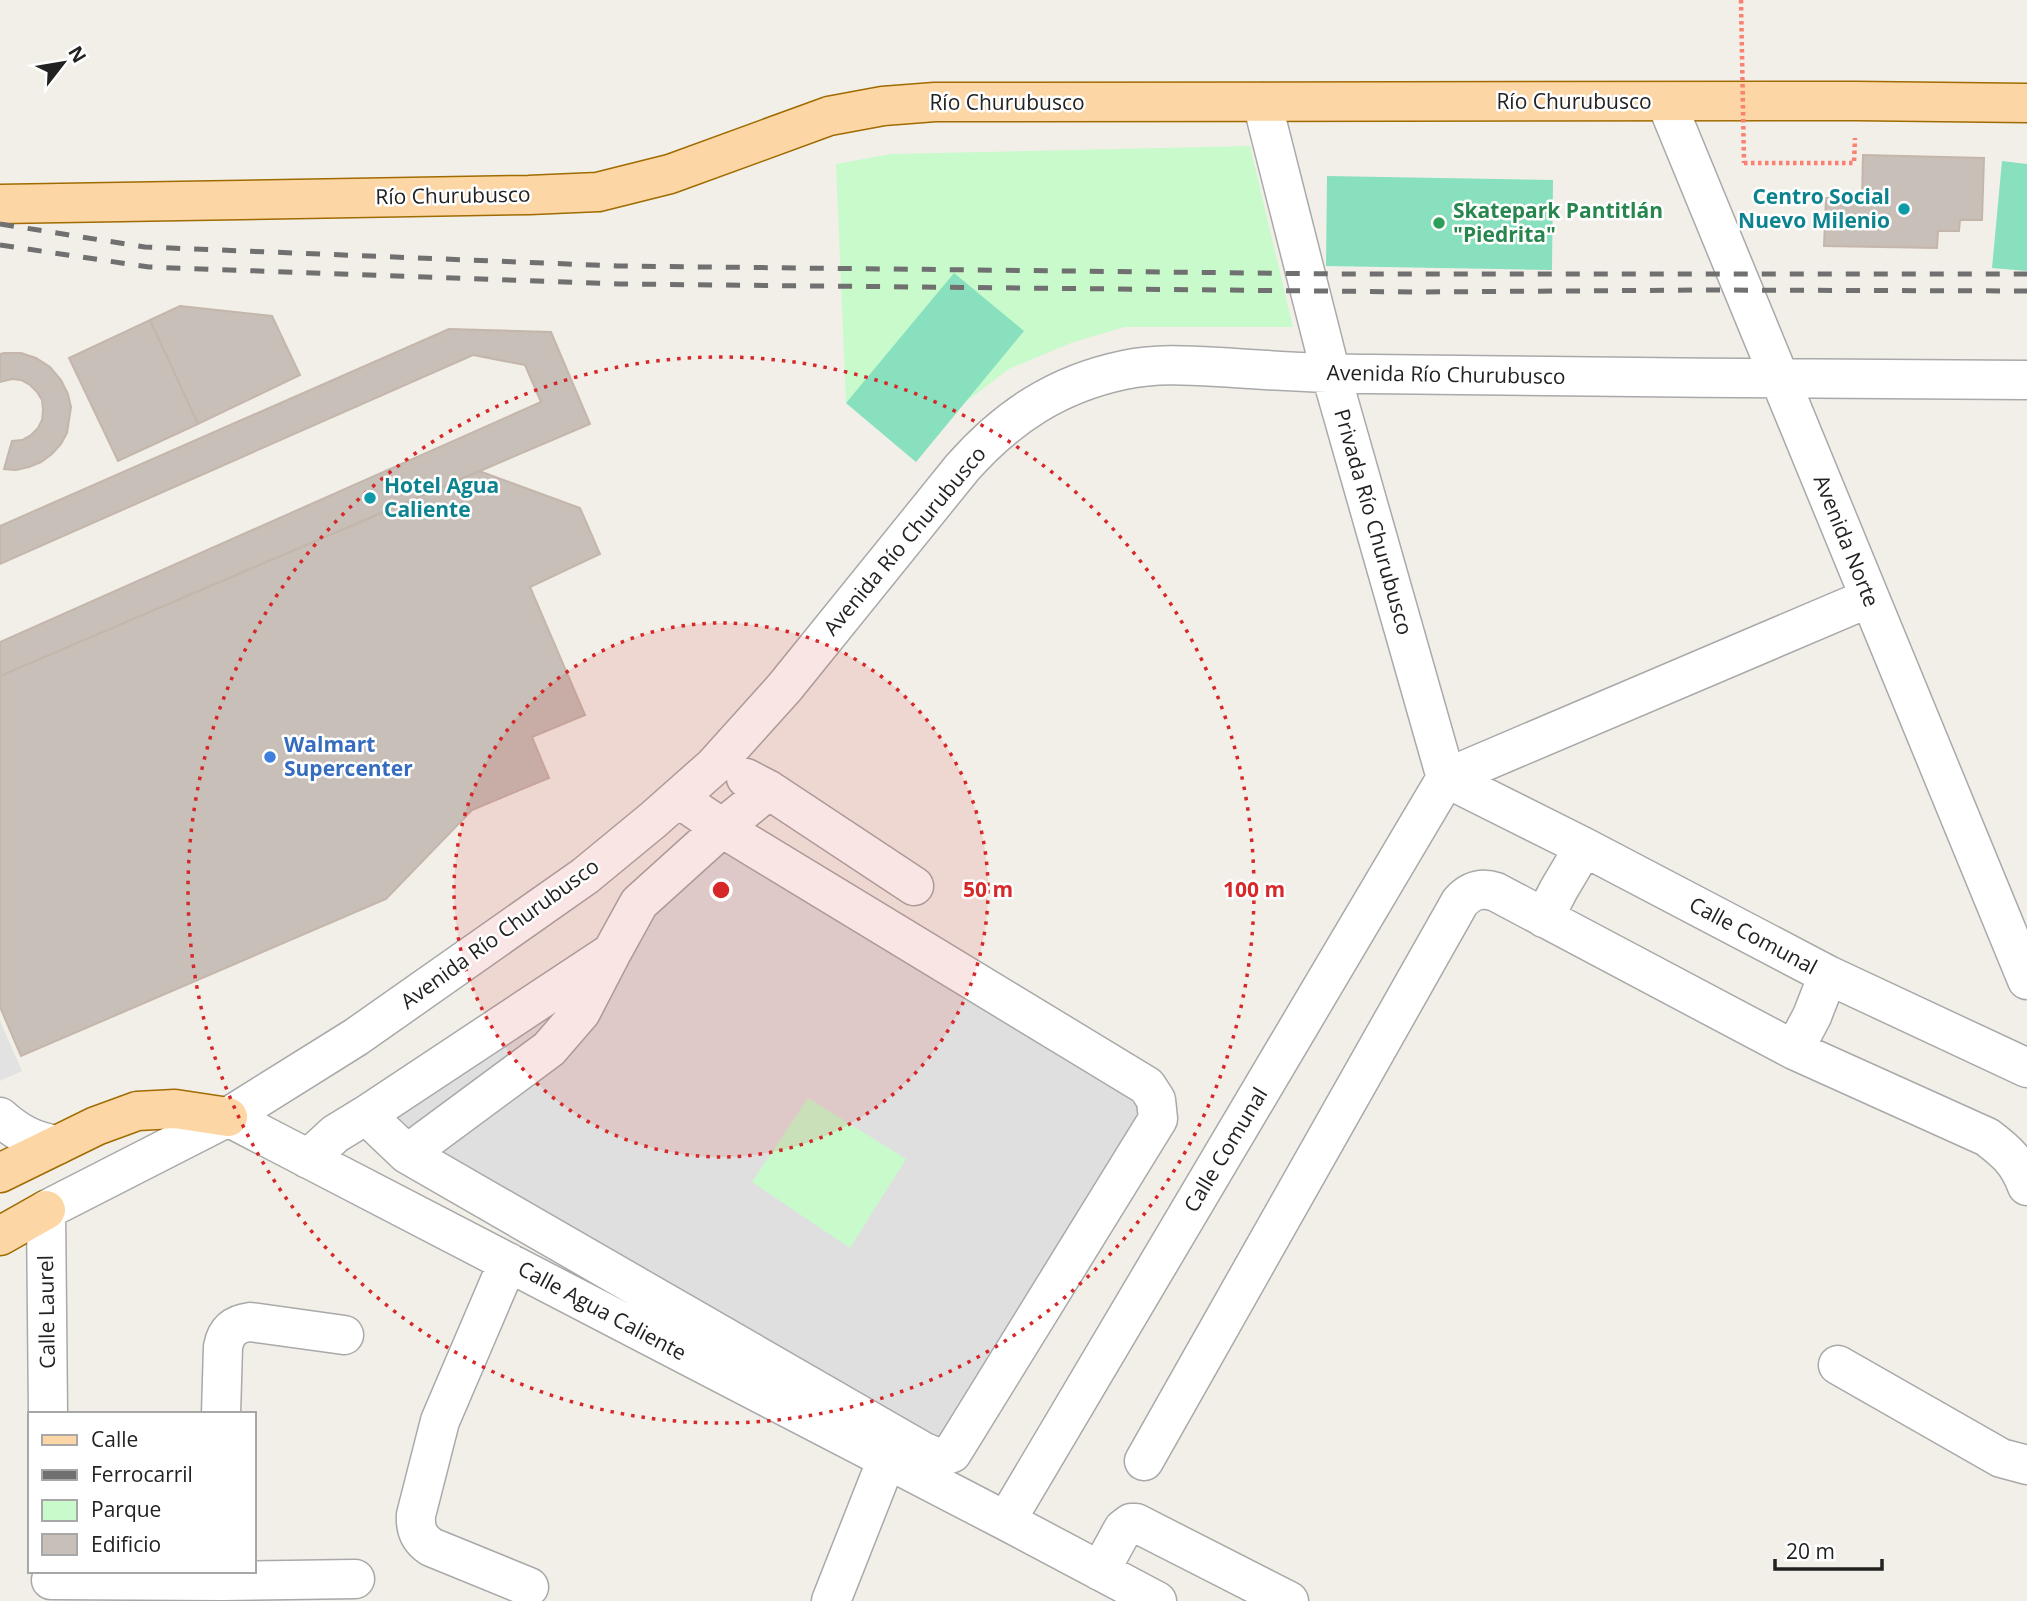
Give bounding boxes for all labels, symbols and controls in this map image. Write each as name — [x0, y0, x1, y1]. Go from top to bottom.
north arrow — [28, 28, 98, 98]
text: N — [62, 41, 93, 68]
street label: Río Churubusco — [1496, 87, 1652, 115]
street label: Río Churubusco — [929, 88, 1085, 116]
street label: Río Churubusco — [375, 180, 531, 210]
place label: Centro Social Nuevo Milenio — [1738, 182, 1890, 234]
place label: Skatepark Pantitlán "Piedrita" — [1453, 196, 1663, 248]
marker: Centro Social Nuevo Milenio — [1896, 201, 1912, 217]
marker: Skatepark Pantitlán "Piedrita" — [1431, 215, 1447, 231]
street label: Avenida Río Churubusco — [1326, 358, 1566, 390]
street label: Privada Río Churubusco — [1328, 405, 1420, 638]
street label: Avenida Río Churubusco — [817, 440, 992, 641]
street label: Avenida Norte — [1808, 470, 1886, 611]
place label: Hotel Agua Caliente — [384, 471, 499, 523]
marker: Hotel Agua Caliente — [362, 490, 378, 506]
place label: Walmart Supercenter — [284, 730, 413, 782]
marker: Walmart Supercenter — [262, 749, 278, 765]
street label: Avenida Río Churubusco — [395, 852, 604, 1015]
text: 50 m — [963, 875, 1013, 903]
text: 100 m — [1223, 875, 1285, 903]
centre of rings — [709, 878, 733, 902]
street label: Calle Comunal — [1685, 890, 1822, 981]
street label: Calle Comunal — [1177, 1082, 1273, 1217]
street label: Calle Agua Caliente — [513, 1254, 692, 1366]
street label: Calle Laurel — [31, 1255, 61, 1369]
legend — [28, 1412, 256, 1573]
text: Calle — [91, 1425, 138, 1453]
text: Ferrocarril — [91, 1460, 193, 1488]
text: Parque — [91, 1495, 161, 1523]
scale bar — [1775, 1528, 1882, 1572]
text: Edificio — [91, 1530, 161, 1558]
text: 20 m — [1786, 1537, 1835, 1565]

